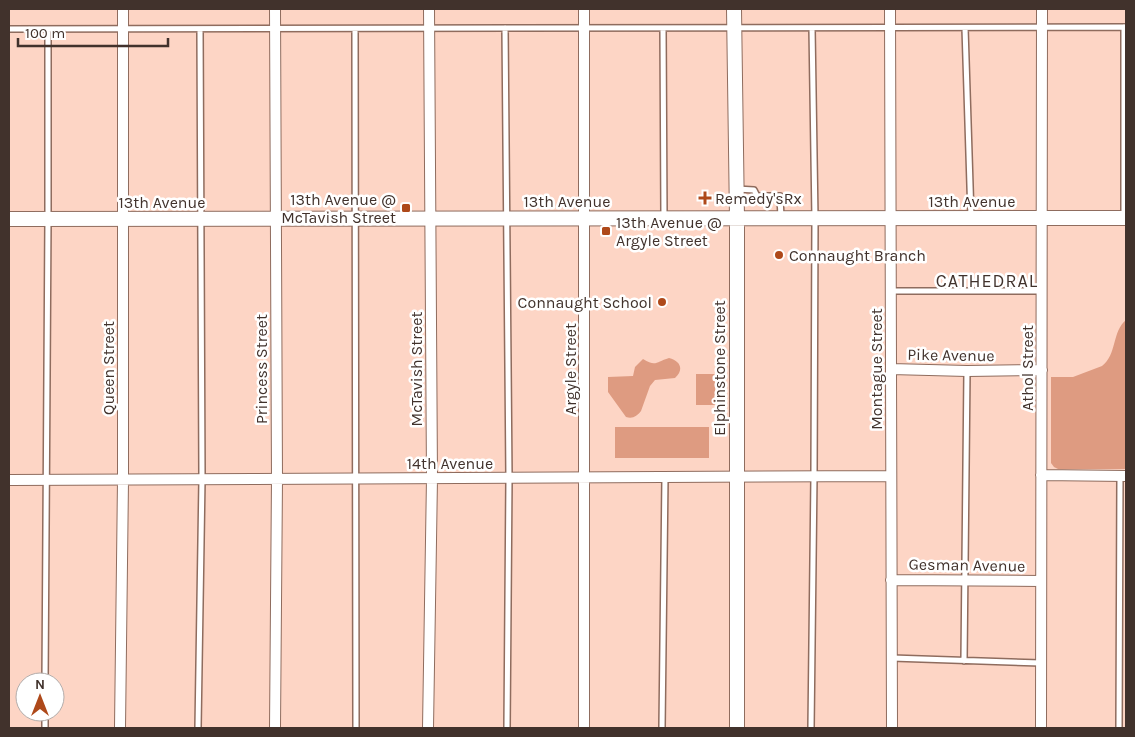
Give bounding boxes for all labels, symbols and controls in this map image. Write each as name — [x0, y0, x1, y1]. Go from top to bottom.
scale bar — [18, 15, 168, 47]
text: 100 m — [25, 24, 65, 42]
place label: Remedy'sRx — [715, 189, 802, 208]
place label: 13th Avenue @ McTavish Street — [281, 190, 396, 227]
street label: 13th Avenue — [524, 192, 610, 211]
marker: Remedy'sRx — [699, 192, 711, 204]
street label: 13th Avenue — [929, 192, 1015, 211]
street label: 13th Avenue — [119, 193, 205, 212]
marker: 13th Avenue @ McTavish Street — [400, 202, 412, 214]
place label: 13th Avenue @ Argyle Street — [616, 213, 722, 250]
marker: 13th Avenue @ Argyle Street — [600, 225, 612, 237]
place label: Connaught Branch — [789, 246, 926, 265]
marker: Connaught Branch — [773, 249, 785, 261]
district label: CATHEDRAL — [936, 270, 1038, 292]
place label: Connaught School — [518, 293, 652, 312]
marker: Connaught School — [656, 296, 668, 308]
street label: Elphinstone Street — [710, 300, 729, 436]
street label: Montague Street — [867, 308, 886, 430]
street label: McTavish Street — [407, 312, 426, 426]
street label: Princess Street — [252, 314, 271, 424]
street label: Queen Street — [99, 321, 118, 415]
street label: Argyle Street — [561, 323, 580, 415]
street label: Athol Street — [1018, 325, 1037, 411]
street label: Pike Avenue — [907, 345, 995, 365]
street label: 14th Avenue — [407, 454, 493, 473]
street label: Gesman Avenue — [908, 554, 1026, 576]
north arrow — [15, 672, 65, 722]
text: N — [35, 676, 45, 693]

